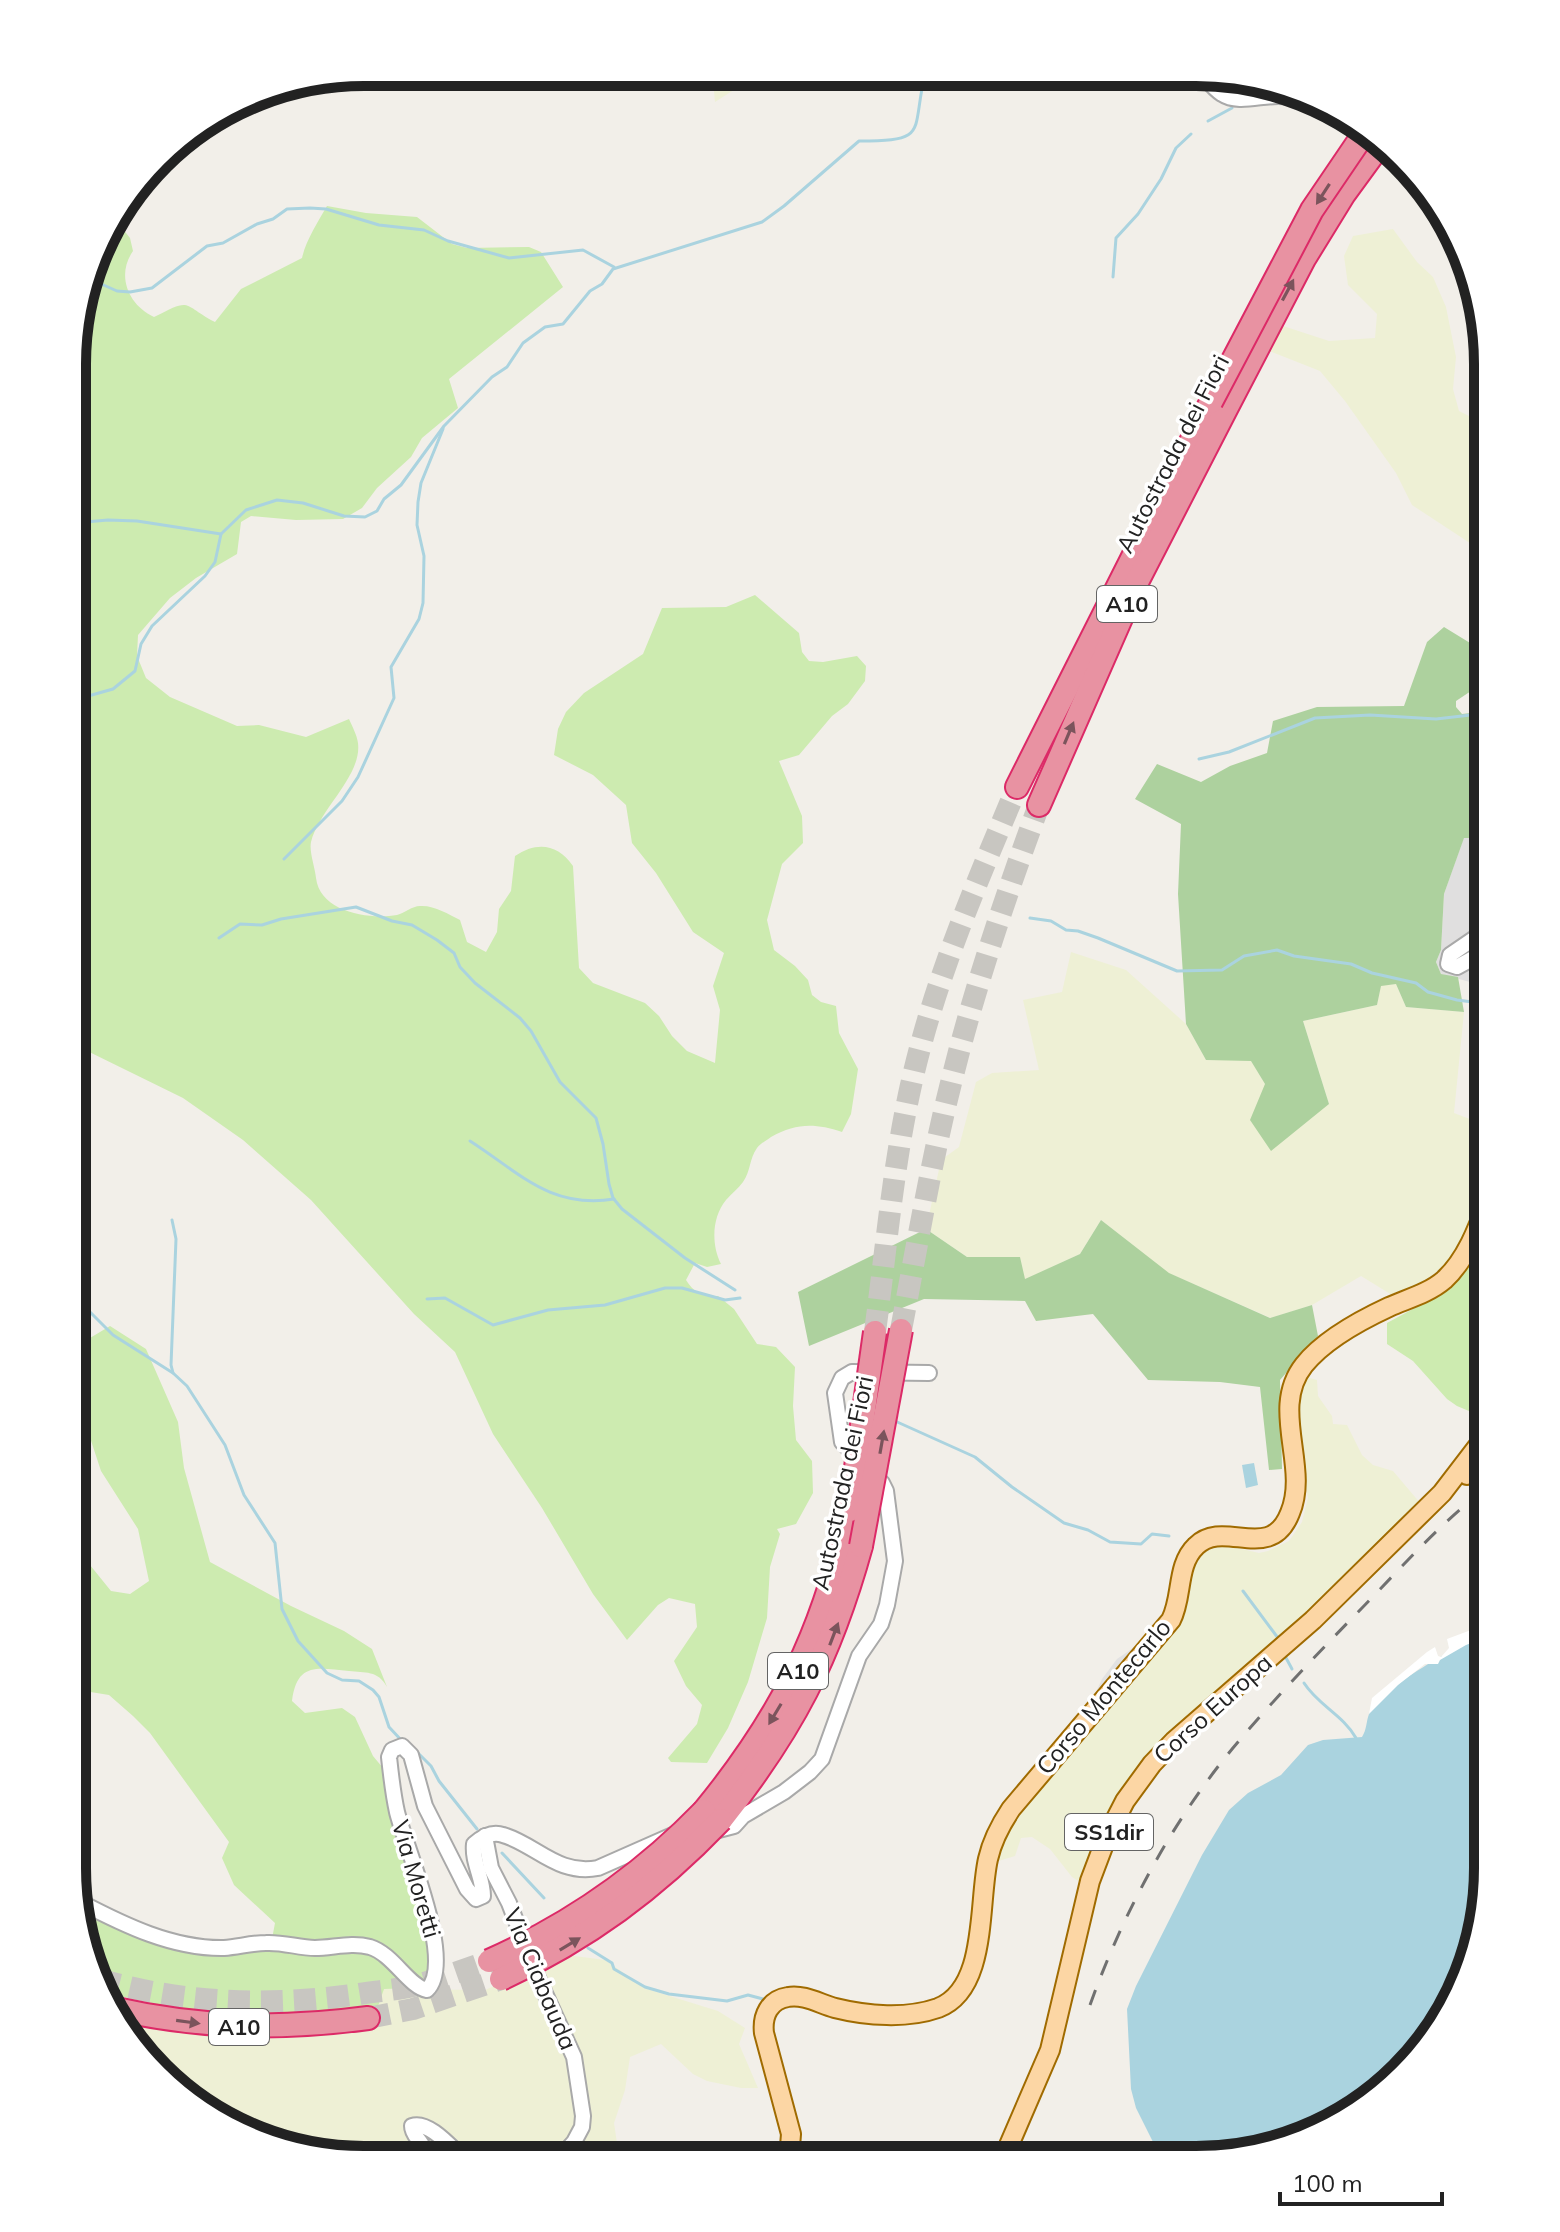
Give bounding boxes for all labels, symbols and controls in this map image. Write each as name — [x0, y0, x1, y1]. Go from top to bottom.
one-way arrow — [1316, 183, 1331, 204]
one-way arrow — [1281, 278, 1294, 301]
street label: Autostrada dei Fiori — [1109, 349, 1235, 558]
road number: A10 — [1097, 586, 1157, 622]
one-way arrow — [1063, 721, 1076, 745]
street label: Autostrada dei Fiori — [805, 1373, 879, 1593]
one-way arrow — [876, 1429, 889, 1454]
street label: Corso Montecarlo — [1029, 1612, 1177, 1780]
one-way arrow — [827, 1622, 840, 1646]
street label: Corso Europa — [1147, 1647, 1278, 1769]
road number: A10 — [768, 1653, 828, 1689]
one-way arrow — [768, 1703, 782, 1725]
road number: SS1dir — [1065, 1814, 1153, 1850]
street label: Via Moretti — [386, 1816, 448, 1941]
street label: Via Ciabauda — [498, 1903, 584, 2054]
one-way arrow — [559, 1937, 581, 1951]
road number: A10 — [209, 2009, 269, 2045]
one-way arrow — [176, 2016, 201, 2029]
scale bar — [1280, 2156, 1442, 2206]
text: 100 m — [1292, 2168, 1363, 2198]

